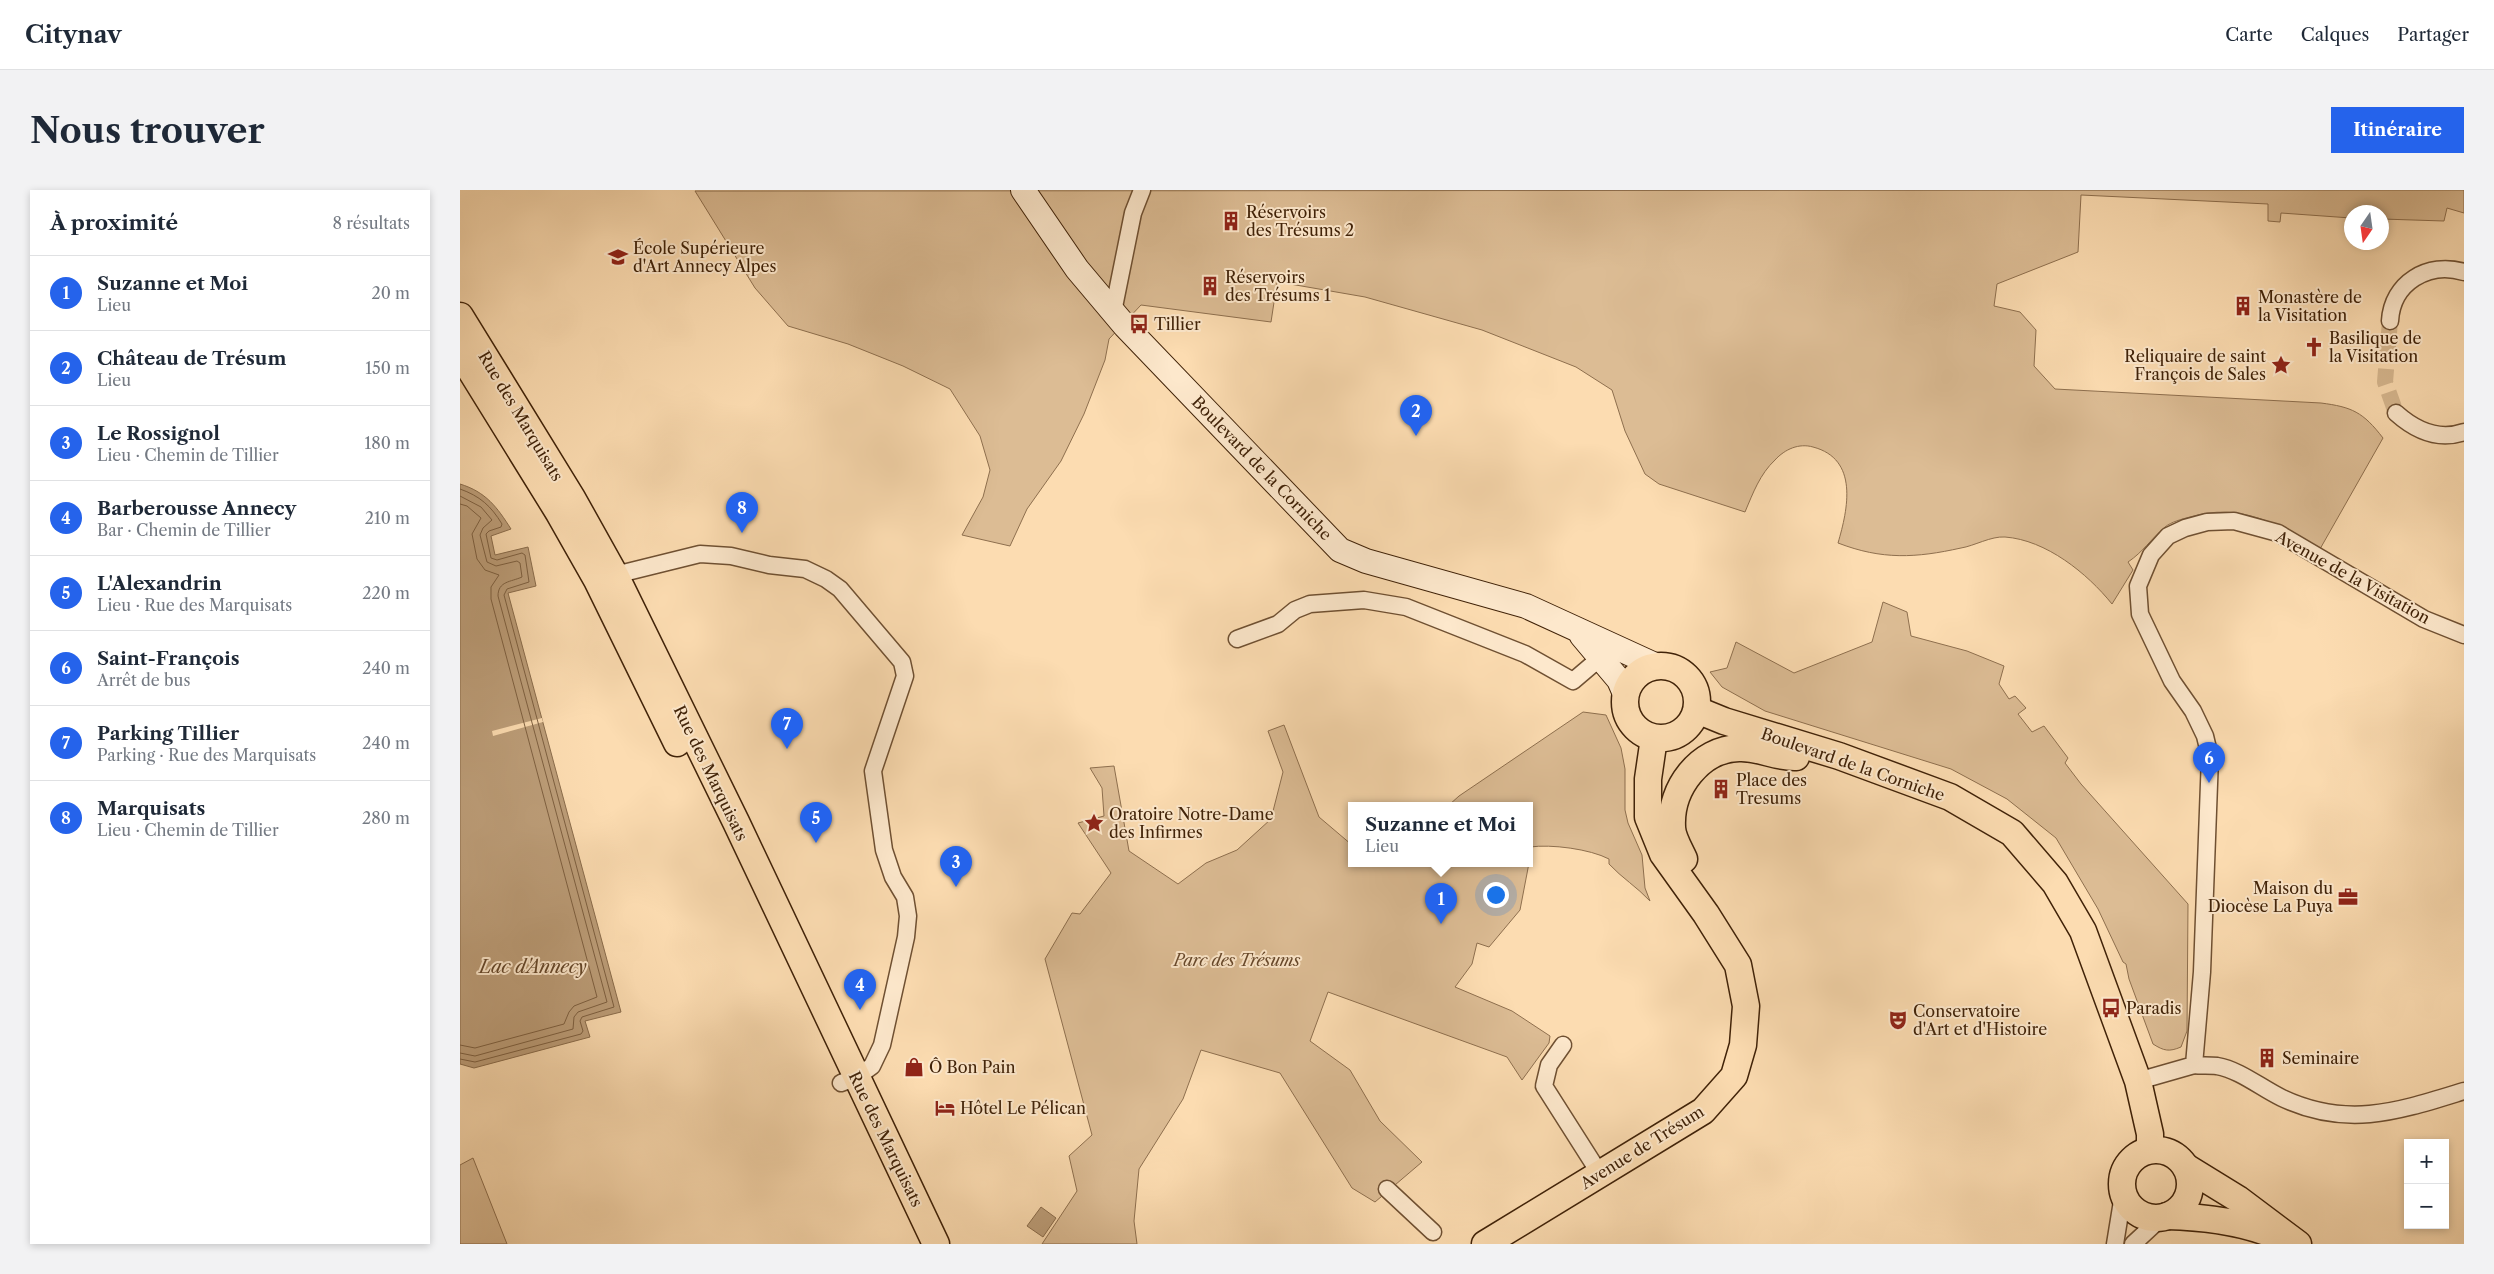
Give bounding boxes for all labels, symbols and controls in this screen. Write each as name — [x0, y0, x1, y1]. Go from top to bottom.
text: Citynav — [25, 20, 122, 49]
text: Carte — [2225, 24, 2273, 46]
text: Calques — [2301, 24, 2369, 46]
text: Partager — [2397, 24, 2469, 46]
button: Itinéraire — [2331, 107, 2464, 153]
text: Nous trouver — [30, 109, 265, 152]
place label: Réservoirs des Trésums 2 — [1246, 202, 1354, 240]
north arrow — [2344, 205, 2389, 250]
text: À proximité — [50, 210, 178, 235]
building icon: Réservoirs des Trésums 2 — [1220, 210, 1242, 232]
text: 8 résultats — [332, 213, 410, 233]
place label: École Supérieure d'Art Annecy Alpes — [633, 238, 777, 276]
school or university icon: École Supérieure d'Art Annecy Alpes — [607, 246, 629, 268]
place label: Réservoirs des Trésums 1 — [1225, 267, 1331, 305]
text: Suzanne et Moi — [97, 272, 248, 295]
building icon: Réservoirs des Trésums 1 — [1199, 275, 1221, 297]
text: 1 — [62, 283, 70, 303]
text: 20 m — [371, 283, 410, 303]
place label: Monastère de la Visitation — [2258, 287, 2362, 325]
text: Lieu — [97, 295, 131, 315]
building icon: Monastère de la Visitation — [2232, 295, 2254, 317]
bus stop icon: Tillier — [1128, 313, 1150, 335]
place label: Tillier — [1154, 314, 1201, 334]
place label: Basilique de la Visitation — [2329, 328, 2422, 366]
church icon: Basilique de la Visitation — [2303, 336, 2325, 358]
place label: Reliquaire de saint François de Sales — [2124, 346, 2266, 384]
text: Château de Trésum — [97, 347, 286, 370]
street label: Rue des Marquisats — [474, 347, 568, 485]
place icon: Reliquaire de saint François de Sales — [2270, 354, 2292, 376]
text: 2 — [61, 358, 71, 378]
text: 150 m — [365, 358, 410, 378]
text: Lieu — [97, 370, 131, 390]
street label: Boulevard de la Corniche — [1188, 392, 1336, 544]
pin: 2 — [1400, 395, 1432, 436]
text: Le Rossignol — [97, 422, 220, 445]
text: 3 — [61, 433, 71, 453]
text: 180 m — [364, 433, 410, 453]
text: Lieu · Chemin de Tillier — [97, 445, 279, 465]
pin: 8 — [726, 492, 758, 533]
text: Barberousse Annecy — [97, 497, 296, 520]
text: 4 — [61, 508, 71, 528]
text: 210 m — [365, 508, 410, 528]
text: Bar · Chemin de Tillier — [97, 520, 271, 540]
street label: Avenue de la Visitation — [2271, 526, 2434, 628]
text: L'Alexandrin — [97, 572, 222, 595]
text: 5 — [62, 583, 70, 603]
text: 220 m — [362, 583, 410, 603]
text: Lieu · Rue des Marquisats — [97, 595, 292, 615]
text: Saint-François — [97, 647, 240, 670]
text: 6 — [61, 658, 71, 678]
text: 240 m — [362, 658, 410, 678]
text: Arrêt de bus — [97, 670, 190, 690]
street label: Rue des Marquisats — [670, 702, 752, 844]
pin: 7 — [771, 708, 803, 749]
text: Parking Tillier — [97, 722, 239, 745]
street label: Boulevard de la Corniche — [1759, 723, 1947, 805]
text: 7 — [62, 733, 70, 753]
text: 240 m — [362, 733, 410, 753]
pin: 6 — [2193, 742, 2225, 783]
text: Parking · Rue des Marquisats — [97, 745, 316, 765]
place label: Place des Tresums — [1736, 770, 1807, 808]
building icon: Place des Tresums — [1710, 778, 1732, 800]
text: Marquisats — [97, 797, 205, 820]
pin: 5 — [800, 802, 832, 843]
popup — [1348, 802, 1533, 867]
place label: Oratoire Notre-Dame des Infirmes — [1109, 804, 1274, 842]
text: 8 — [61, 808, 71, 828]
text: 280 m — [362, 808, 410, 828]
place icon: Oratoire Notre-Dame des Infirmes — [1083, 812, 1105, 834]
text: Suzanne et Moi — [1365, 813, 1516, 836]
text: Lieu · Chemin de Tillier — [97, 820, 279, 840]
text: Lieu — [1365, 836, 1399, 856]
pin: 3 — [940, 846, 972, 887]
place label: Maison du Diocèse La Puya — [2208, 878, 2334, 916]
your location — [1483, 882, 1509, 908]
pin: 1 — [1425, 883, 1457, 924]
office icon: Maison du Diocèse La Puya — [2337, 886, 2359, 908]
park label: Parc des Trésums — [1172, 950, 1300, 970]
water label: Lac d'Annecy — [477, 956, 587, 978]
pin: 4 — [844, 969, 876, 1010]
bus stop icon: Paradis — [2100, 997, 2122, 1019]
place label: Paradis — [2126, 998, 2181, 1018]
place label: Conservatoire d'Art et d'Histoire — [1913, 1001, 2047, 1039]
theatre icon: Conservatoire d'Art et d'Histoire — [1887, 1009, 1909, 1031]
building icon: Seminaire — [2256, 1047, 2278, 1069]
place label: Seminaire — [2282, 1048, 2359, 1068]
shop icon: Ô Bon Pain — [903, 1056, 925, 1078]
place label: Ô Bon Pain — [929, 1057, 1016, 1077]
street label: Rue des Marquisats — [845, 1068, 927, 1210]
hotel icon: Hôtel Le Pélican — [934, 1097, 956, 1119]
place label: Hôtel Le Pélican — [960, 1098, 1086, 1118]
street label: Avenue de Trésum — [1576, 1101, 1708, 1194]
map controls — [2404, 1139, 2449, 1229]
button: + — [2404, 1139, 2449, 1184]
button: − — [2404, 1184, 2449, 1229]

